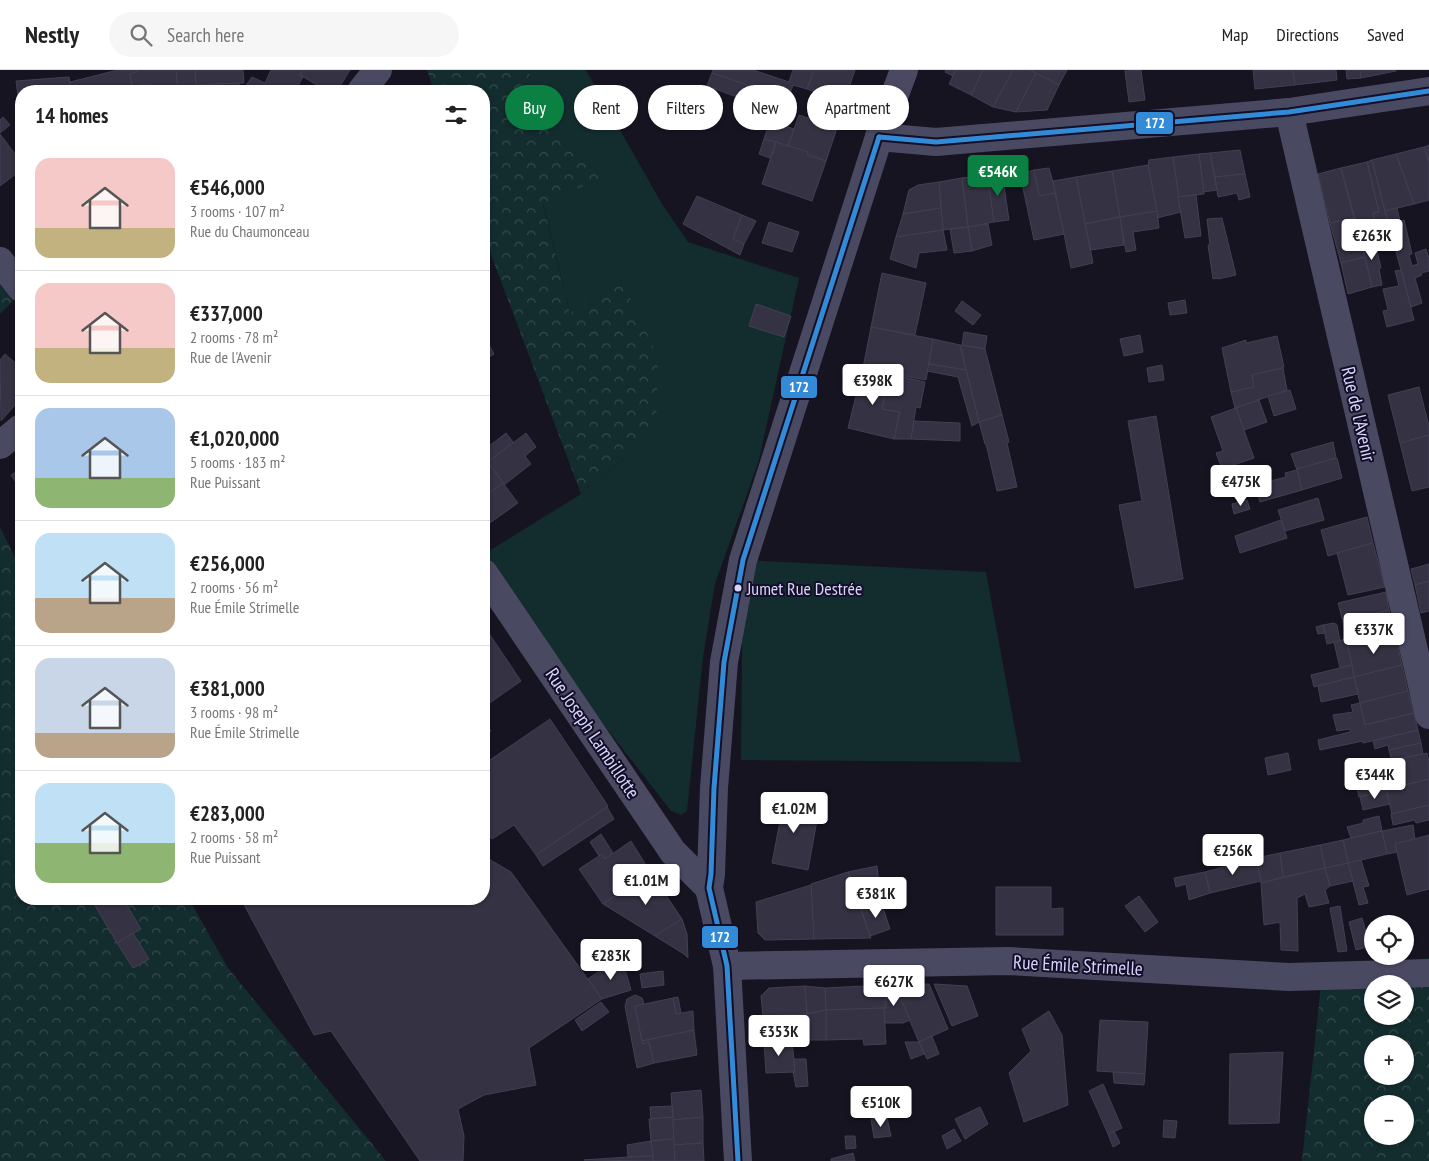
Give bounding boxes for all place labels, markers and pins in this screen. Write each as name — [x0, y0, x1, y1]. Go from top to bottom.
pin: €546K — [963, 154, 1033, 197]
pin: €263K — [1337, 218, 1407, 261]
pin: €398K — [838, 364, 908, 406]
pin: €475K — [1206, 464, 1276, 507]
place label: Jumet Rue Destrée — [746, 577, 862, 600]
marker: Jumet Rue Destrée — [733, 583, 743, 593]
pin: €337K — [1339, 612, 1409, 655]
pin: €344K — [1340, 758, 1410, 800]
pin: €1.02M — [753, 792, 835, 834]
pin: €256K — [1198, 834, 1268, 876]
pin: €1.01M — [605, 864, 687, 906]
pin: €381K — [841, 876, 911, 919]
pin: €283K — [576, 938, 646, 981]
pin: €627K — [859, 964, 929, 1007]
pin: €353K — [744, 1014, 814, 1057]
pin: €510K — [846, 1086, 916, 1128]

